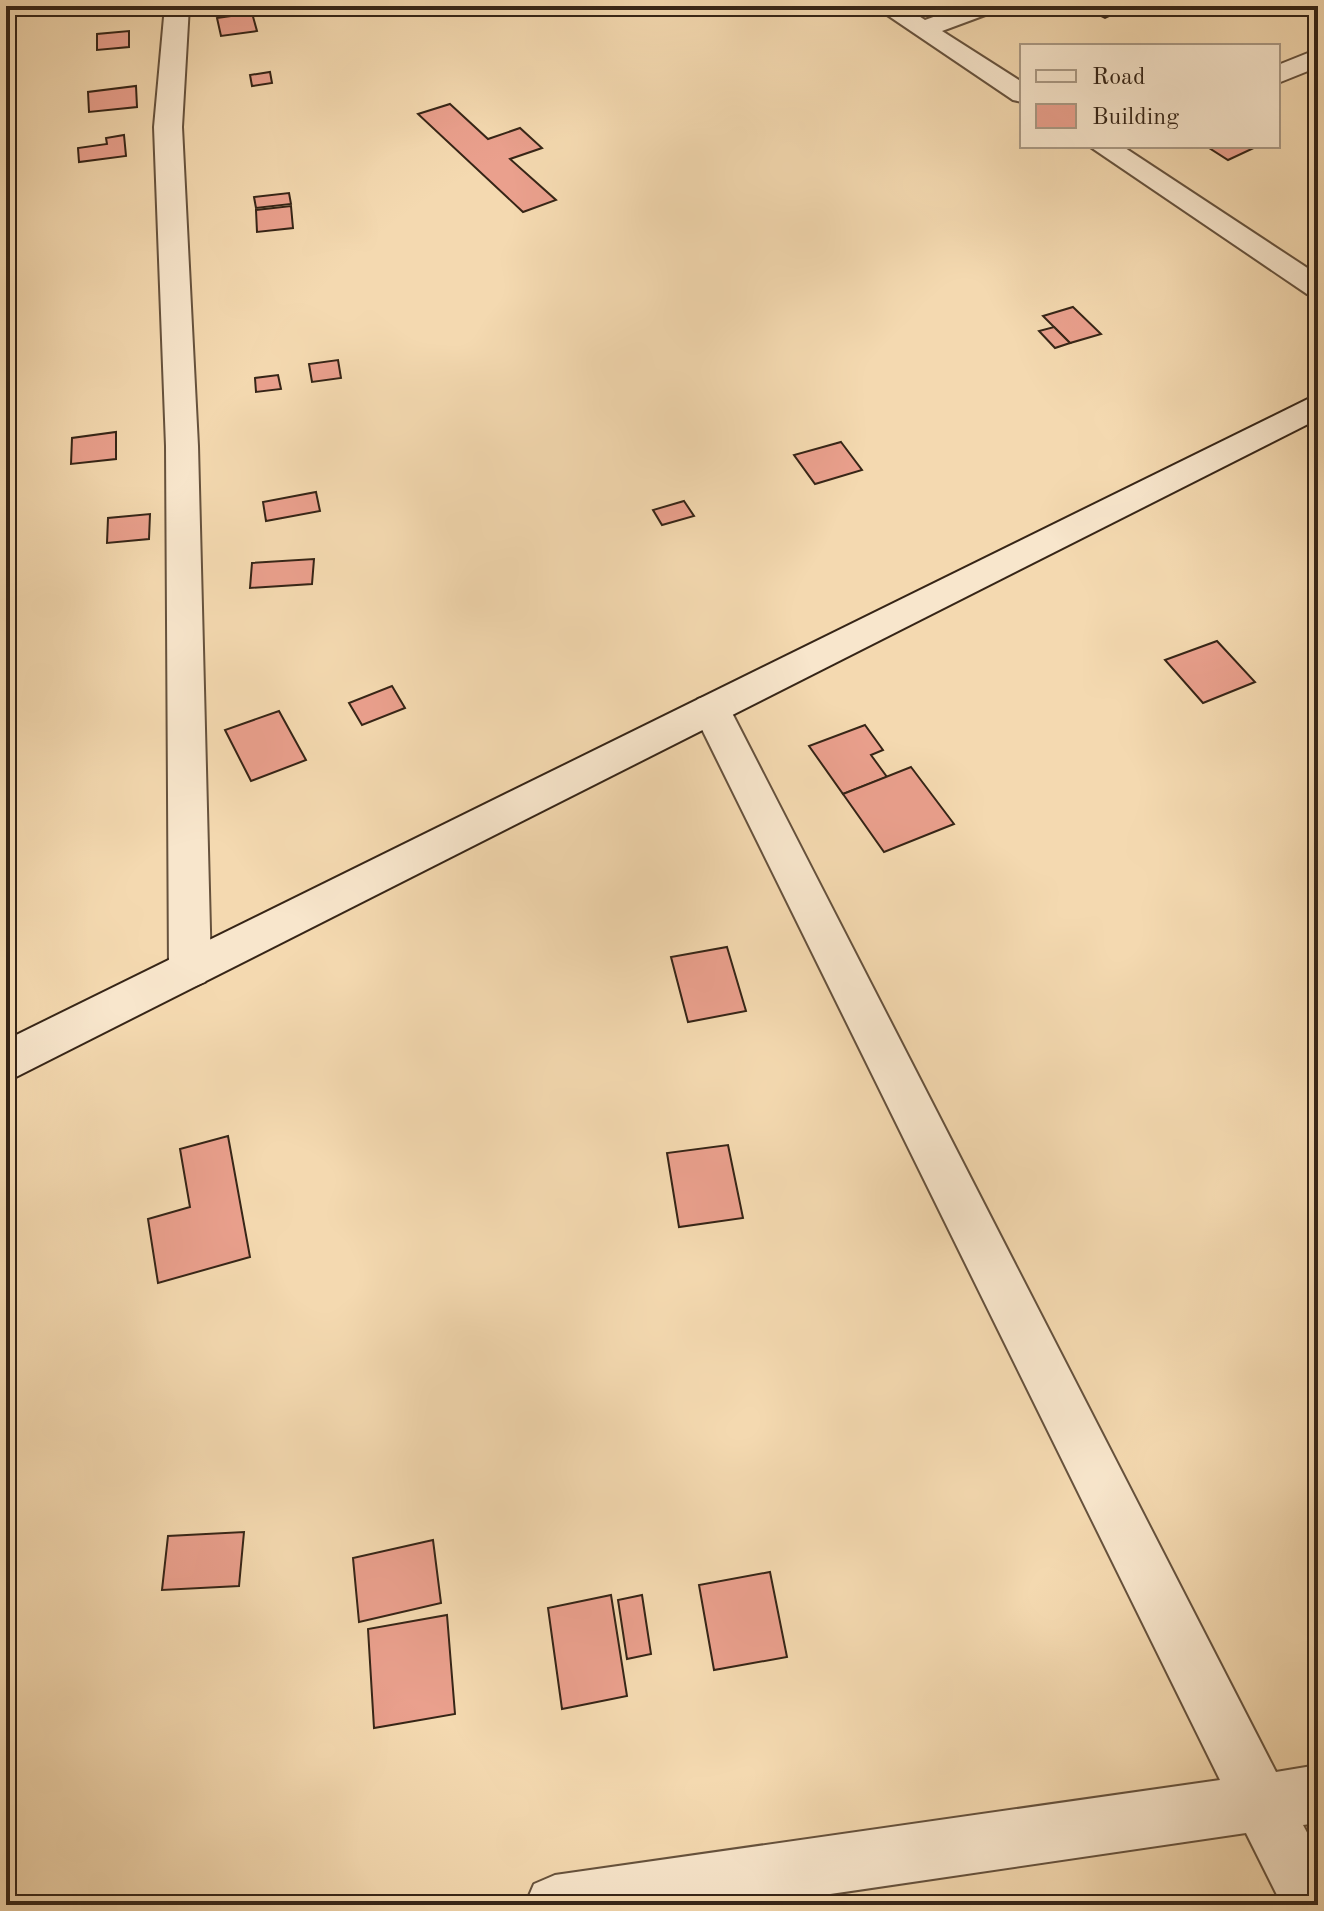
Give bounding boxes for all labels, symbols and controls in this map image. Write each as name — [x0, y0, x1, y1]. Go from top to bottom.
legend — [1020, 44, 1280, 148]
text: Road — [1092, 66, 1145, 90]
text: Building — [1092, 106, 1179, 130]

